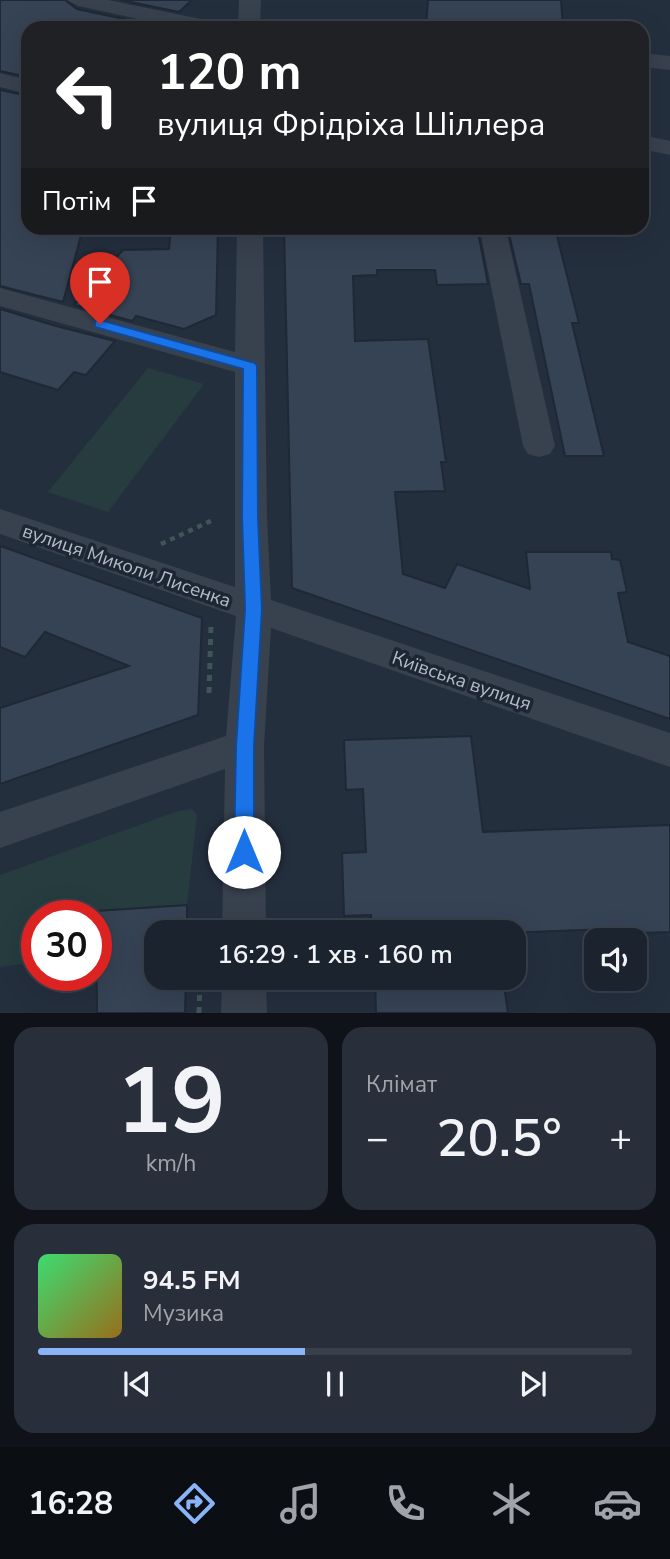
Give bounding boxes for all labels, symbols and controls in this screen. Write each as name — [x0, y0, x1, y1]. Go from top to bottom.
text: 120 m — [157, 39, 301, 106]
icon: left — [42, 49, 133, 140]
text: вулиця Фрідріха Шіллера — [157, 103, 546, 146]
icon: arrive — [125, 182, 163, 220]
text: Потім — [42, 184, 111, 219]
pin — [70, 252, 130, 324]
icon: arrive — [81, 263, 119, 301]
street label: вулиця Миколи Лисенка — [19, 518, 234, 614]
street label: Київська вулиця — [388, 645, 535, 717]
position arrow — [207, 815, 281, 889]
speed limit sign: 30 — [21, 900, 112, 991]
map controls — [584, 928, 647, 991]
button: sound — [584, 928, 647, 991]
text: 16:29 · 1 хв · 160 m — [217, 937, 453, 972]
text: 19 — [116, 1040, 226, 1164]
text: Клімат — [366, 1069, 437, 1100]
text: 20.5° — [436, 1103, 562, 1174]
text: − — [366, 1113, 389, 1164]
text: + — [609, 1113, 632, 1164]
text: km/h — [146, 1148, 196, 1179]
text: 94.5 FM — [143, 1263, 240, 1298]
text: Музика — [143, 1298, 224, 1329]
icon: previous — [118, 1365, 156, 1403]
icon: pause — [316, 1365, 354, 1403]
icon: next — [514, 1365, 552, 1403]
icon: directions — [170, 1479, 219, 1528]
icon: music — [276, 1479, 325, 1528]
icon: phone — [381, 1479, 430, 1528]
icon: climate — [487, 1479, 536, 1528]
icon: car — [593, 1479, 642, 1528]
text: 16:28 — [28, 1482, 113, 1525]

